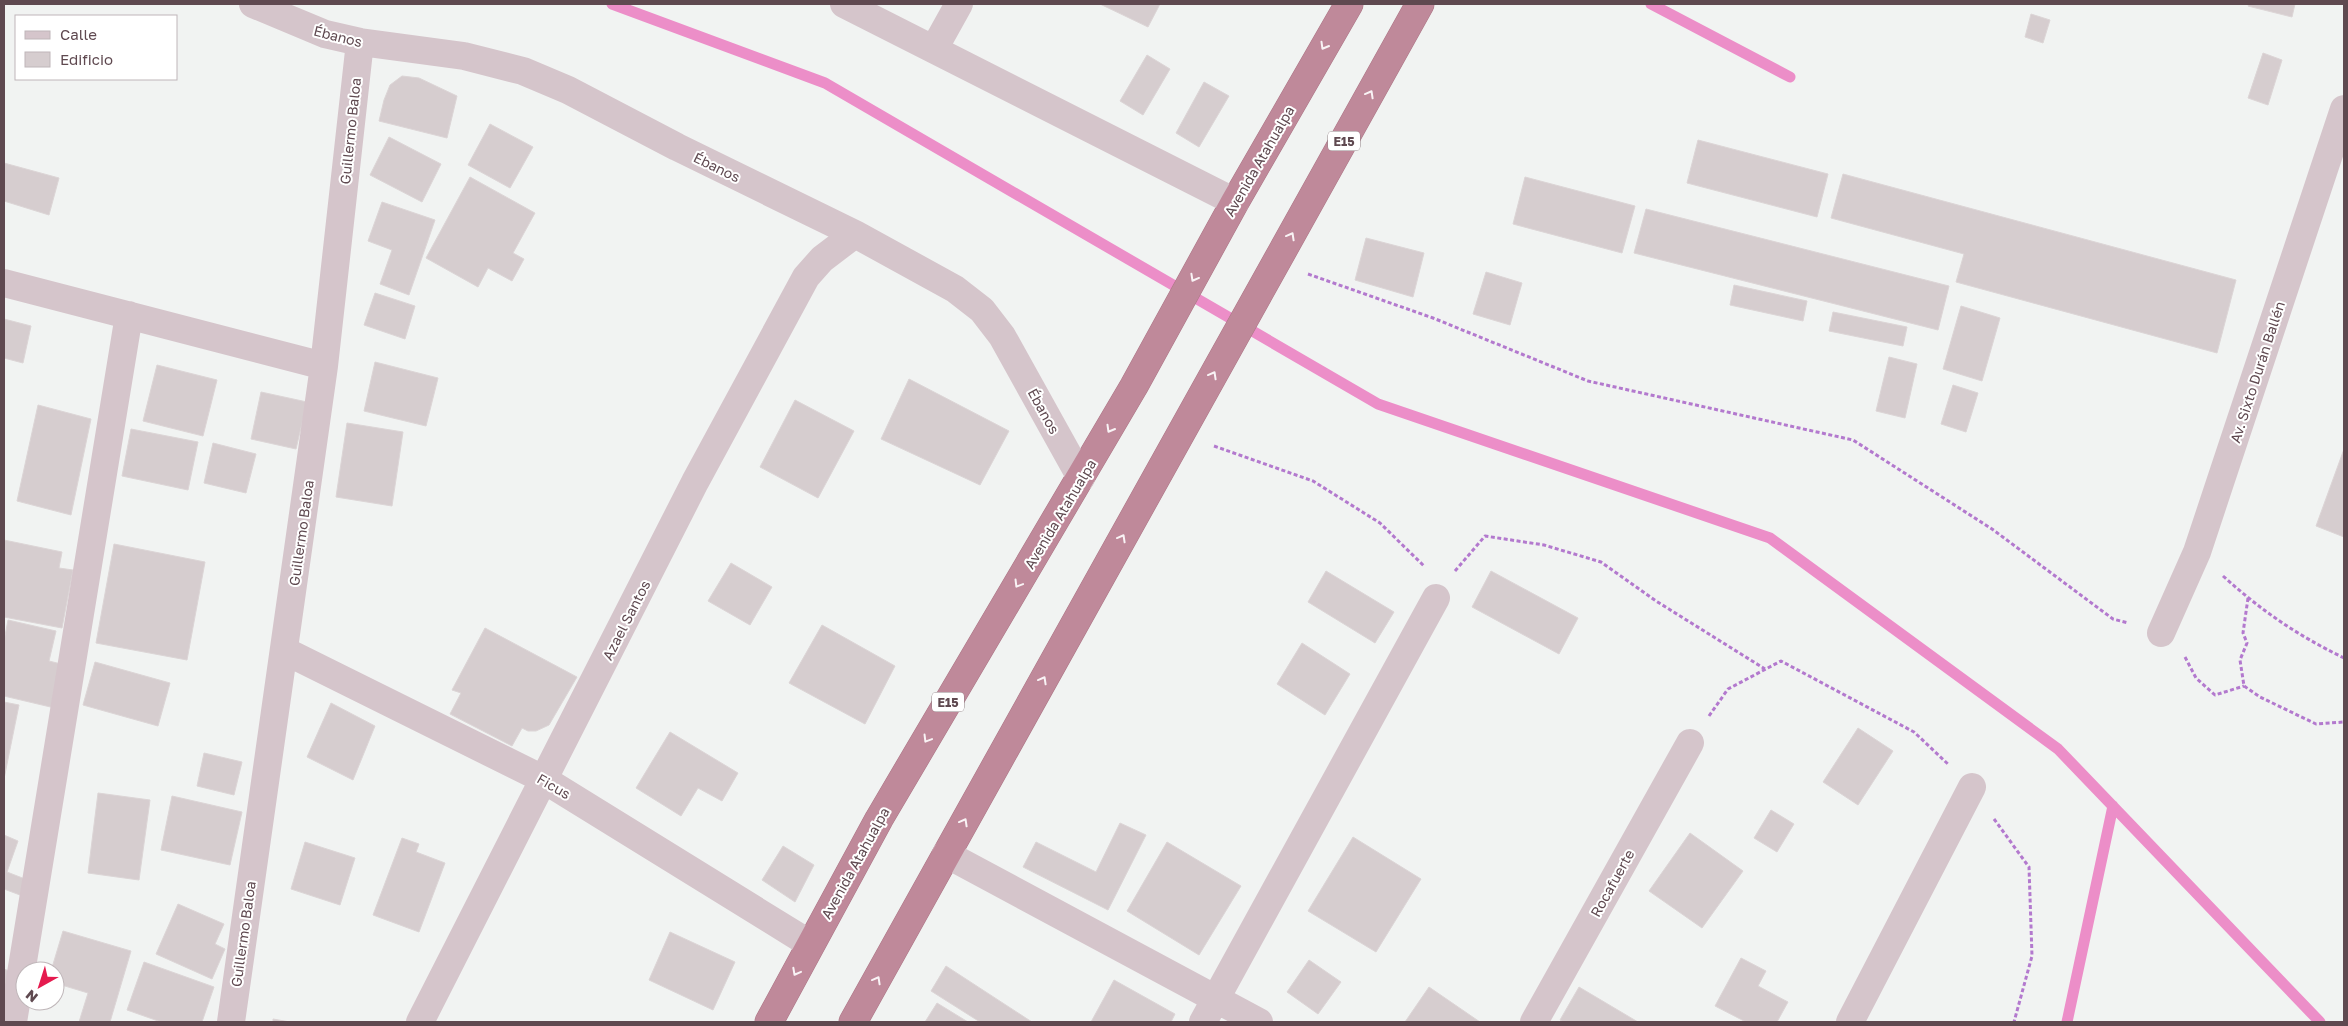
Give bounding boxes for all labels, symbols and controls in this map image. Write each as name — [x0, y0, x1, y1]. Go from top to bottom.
legend — [15, 15, 178, 80]
street label: Ébanos — [312, 22, 364, 50]
text: Calle — [60, 25, 97, 43]
one-way arrow — [1321, 41, 1331, 50]
text: Edificio — [60, 50, 113, 68]
street label: Guillermo Baloa — [336, 77, 364, 185]
one-way arrow — [1363, 91, 1373, 100]
street label: Avenida Atahualpa — [1220, 103, 1298, 219]
road number: E15 — [1328, 132, 1360, 150]
street label: Ébanos — [691, 149, 743, 185]
one-way arrow — [1285, 233, 1295, 242]
one-way arrow — [1190, 272, 1200, 281]
street label: Av. Sixto Durán Ballén — [2226, 299, 2288, 445]
one-way arrow — [1207, 372, 1217, 381]
street label: Ébanos — [1025, 385, 1063, 437]
one-way arrow — [1106, 423, 1116, 432]
street label: Avenida Atahualpa — [1021, 456, 1099, 572]
street label: Guillermo Baloa — [285, 479, 317, 587]
one-way arrow — [1116, 535, 1126, 544]
street label: Azael Santos — [599, 577, 653, 663]
one-way arrow — [1015, 578, 1025, 587]
one-way arrow — [1037, 677, 1047, 686]
road number: E15 — [932, 692, 964, 712]
one-way arrow — [923, 733, 933, 742]
street label: Ficus — [534, 770, 574, 802]
street label: Avenida Atahualpa — [817, 804, 893, 922]
one-way arrow — [958, 819, 968, 828]
street label: Rocafuerte — [1587, 846, 1637, 920]
street label: Guillermo Baloa — [227, 880, 259, 988]
north arrow — [15, 961, 65, 1011]
one-way arrow — [792, 967, 802, 976]
one-way arrow — [871, 976, 881, 985]
text: N — [22, 987, 41, 1006]

